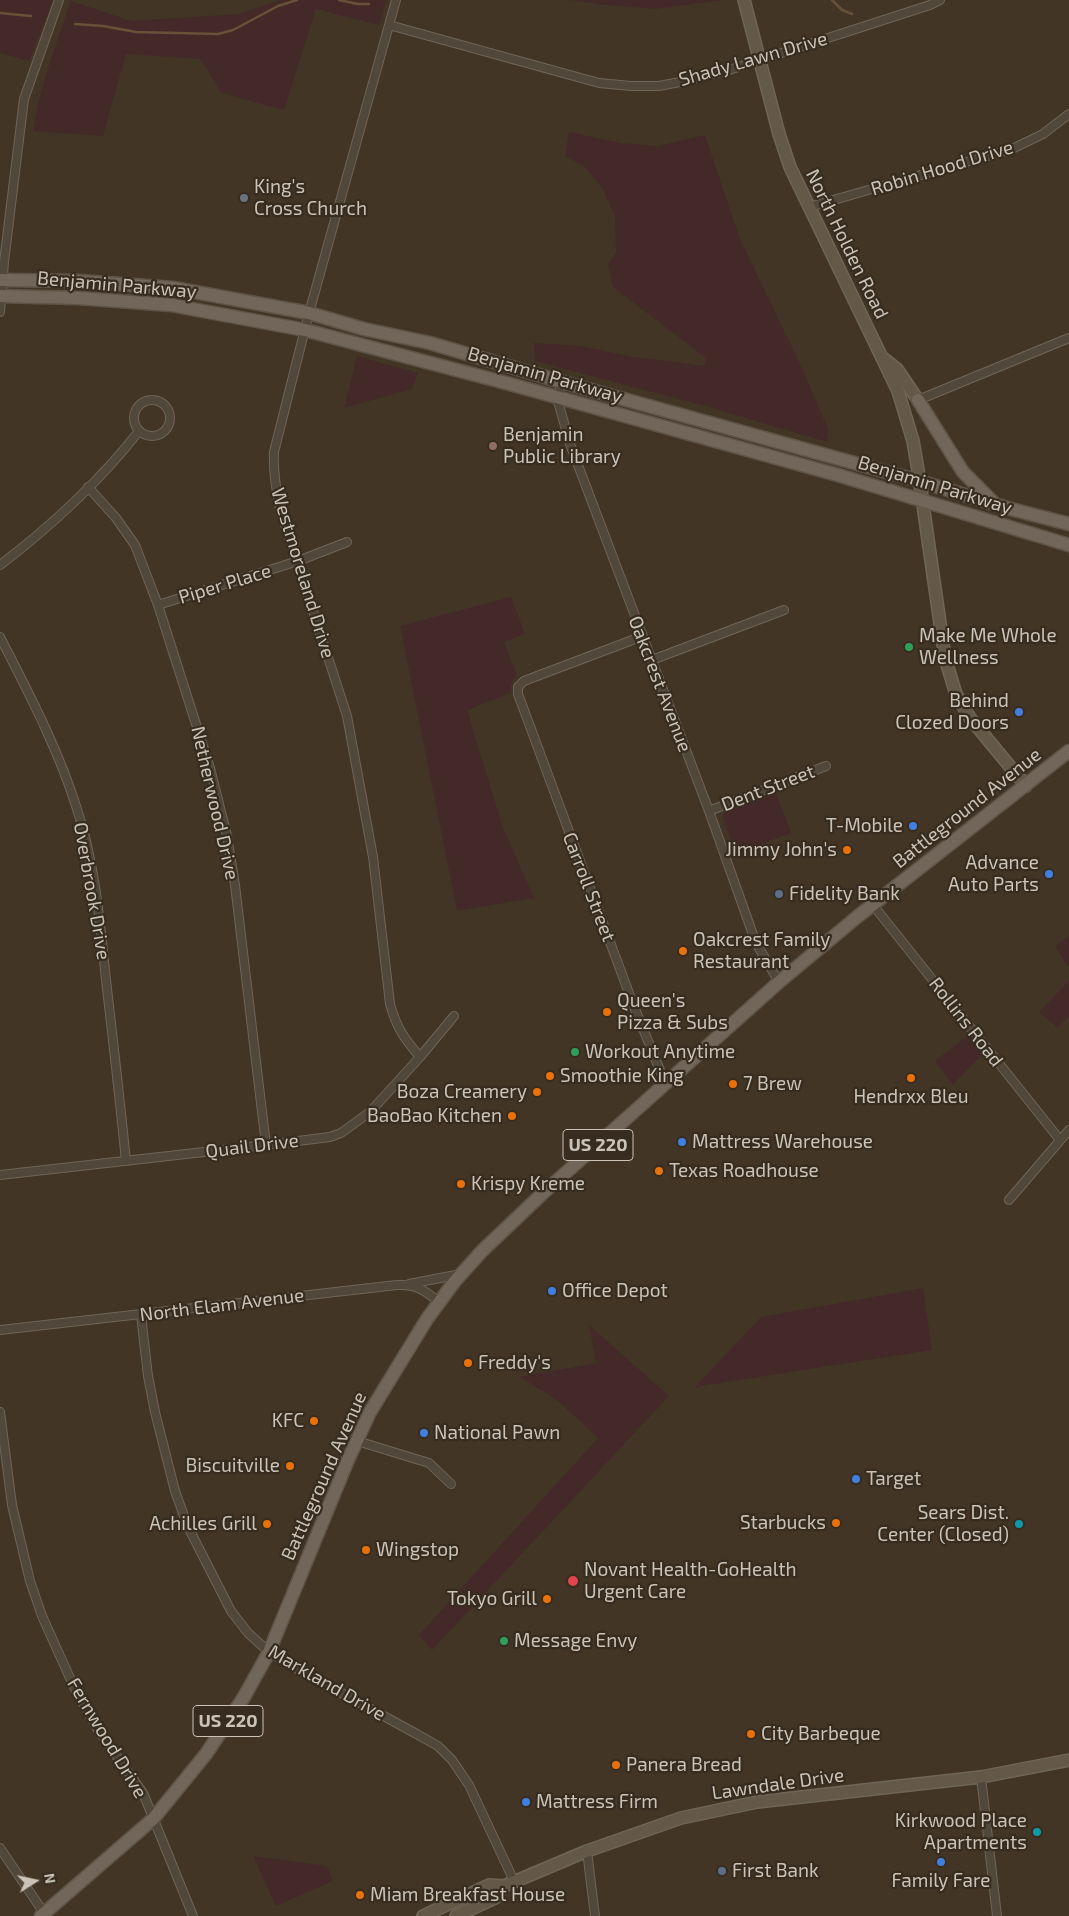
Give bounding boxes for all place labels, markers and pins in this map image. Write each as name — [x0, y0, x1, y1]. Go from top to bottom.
place label: King's Cross Church — [254, 176, 367, 220]
marker: King's Cross Church — [238, 192, 250, 204]
place label: Benjamin Public Library — [503, 424, 621, 468]
marker: Benjamin Public Library — [487, 440, 499, 452]
place label: Make Me Whole Wellness — [919, 625, 1057, 669]
marker: Make Me Whole Wellness — [903, 641, 915, 653]
place label: Behind Clozed Doors — [895, 690, 1009, 734]
marker: Behind Clozed Doors — [1013, 706, 1025, 718]
place label: T-Mobile — [826, 815, 903, 837]
marker: T-Mobile — [907, 820, 919, 832]
place label: Jimmy John's — [725, 839, 837, 861]
marker: Jimmy John's — [841, 844, 853, 856]
place label: Advance Auto Parts — [948, 852, 1039, 896]
marker: Advance Auto Parts — [1043, 868, 1055, 880]
place label: Fidelity Bank — [789, 883, 900, 905]
marker: Fidelity Bank — [773, 888, 785, 900]
place label: Oakcrest Family Restaurant — [693, 929, 830, 973]
marker: Oakcrest Family Restaurant — [677, 945, 689, 957]
place label: Queen's Pizza & Subs — [617, 990, 728, 1034]
marker: Queen's Pizza & Subs — [601, 1006, 613, 1018]
place label: Workout Anytime — [585, 1041, 735, 1063]
marker: Workout Anytime — [569, 1046, 581, 1058]
place label: Smoothie King — [560, 1065, 684, 1087]
marker: Smoothie King — [544, 1070, 556, 1082]
marker: Hendrxx Bleu — [905, 1072, 917, 1084]
place label: 7 Brew — [743, 1073, 802, 1095]
marker: 7 Brew — [727, 1078, 739, 1090]
place label: Boza Creamery — [397, 1081, 527, 1103]
marker: Boza Creamery — [531, 1086, 543, 1098]
place label: Hendrxx Bleu — [853, 1086, 969, 1108]
place label: BaoBao Kitchen — [367, 1105, 502, 1127]
marker: BaoBao Kitchen — [506, 1110, 518, 1122]
place label: Mattress Warehouse — [692, 1131, 873, 1153]
marker: Mattress Warehouse — [676, 1136, 688, 1148]
place label: Texas Roadhouse — [669, 1160, 819, 1182]
marker: Texas Roadhouse — [653, 1165, 665, 1177]
place label: Krispy Kreme — [471, 1173, 585, 1195]
marker: Krispy Kreme — [455, 1178, 467, 1190]
place label: Office Depot — [562, 1280, 668, 1302]
marker: Office Depot — [546, 1285, 558, 1297]
place label: Freddy's — [478, 1352, 551, 1374]
marker: Freddy's — [462, 1357, 474, 1369]
place label: KFC — [272, 1410, 304, 1432]
marker: KFC — [308, 1415, 320, 1427]
place label: National Pawn — [434, 1422, 560, 1444]
marker: National Pawn — [418, 1427, 430, 1439]
place label: Biscuitville — [186, 1455, 280, 1477]
marker: Biscuitville — [284, 1460, 296, 1472]
place label: Target — [866, 1468, 921, 1490]
marker: Target — [850, 1473, 862, 1485]
place label: Sears Dist. Center (Closed) — [877, 1502, 1009, 1546]
place label: Starbucks — [740, 1512, 826, 1534]
place label: Achilles Grill — [149, 1513, 257, 1535]
marker: Starbucks — [830, 1517, 842, 1529]
marker: Achilles Grill — [261, 1518, 273, 1530]
marker: Sears Dist. Center (Closed) — [1013, 1518, 1025, 1530]
place label: Wingstop — [376, 1539, 459, 1561]
marker: Wingstop — [360, 1544, 372, 1556]
place label: Novant Health-GoHealth Urgent Care — [584, 1559, 796, 1603]
marker: Novant Health-GoHealth Urgent Care — [566, 1574, 580, 1588]
place label: Tokyo Grill — [447, 1588, 537, 1610]
marker: Tokyo Grill — [541, 1593, 553, 1605]
place label: Message Envy — [514, 1630, 637, 1652]
marker: Message Envy — [498, 1635, 510, 1647]
place label: City Barbeque — [761, 1723, 881, 1745]
marker: City Barbeque — [745, 1728, 757, 1740]
place label: Panera Bread — [626, 1754, 742, 1776]
marker: Panera Bread — [610, 1759, 622, 1771]
place label: Mattress Firm — [536, 1791, 658, 1813]
marker: Mattress Firm — [520, 1796, 532, 1808]
place label: Kirkwood Place Apartments — [895, 1810, 1027, 1854]
marker: Kirkwood Place Apartments — [1031, 1826, 1043, 1838]
marker: Family Fare — [935, 1856, 947, 1868]
place label: First Bank — [732, 1860, 819, 1882]
marker: First Bank — [716, 1865, 728, 1877]
place label: Family Fare — [892, 1870, 990, 1892]
place label: Miam Breakfast House — [370, 1884, 565, 1906]
marker: Miam Breakfast House — [354, 1889, 366, 1901]

